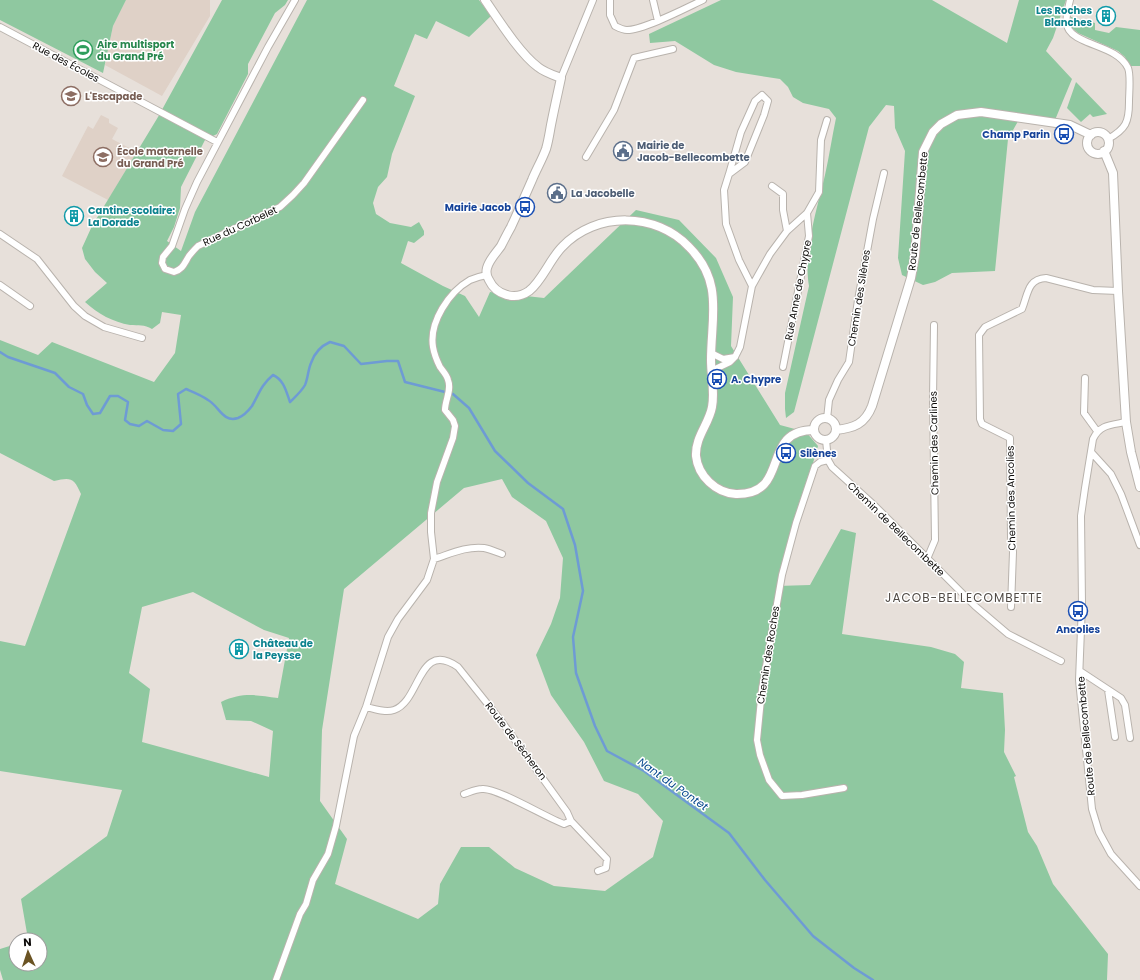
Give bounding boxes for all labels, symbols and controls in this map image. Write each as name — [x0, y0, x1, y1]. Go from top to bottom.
place label: Les Roches Blanches — [1036, 3, 1092, 30]
building icon: Les Roches Blanches — [1095, 5, 1117, 27]
place label: Aire multisport du Grand Pré — [97, 37, 174, 64]
street label: Rue des Écoles — [30, 38, 102, 86]
sports icon: Aire multisport du Grand Pré — [72, 39, 94, 61]
school or university icon: L'Escapade — [60, 85, 82, 107]
place label: L'Escapade — [85, 89, 142, 104]
bus stop icon: Champ Parin — [1053, 123, 1075, 145]
place label: Champ Parin — [982, 127, 1050, 142]
place label: Mairie de Jacob-Bellecombette — [637, 138, 750, 165]
public building icon: Mairie de Jacob-Bellecombette — [612, 140, 634, 162]
place label: École maternelle du Grand Pré — [117, 144, 203, 171]
school or university icon: École maternelle du Grand Pré — [92, 146, 114, 168]
street label: Route de Bellecombette — [904, 151, 932, 271]
public building icon: La Jacobelle — [546, 182, 568, 204]
place label: La Jacobelle — [571, 186, 635, 201]
bus stop icon: Mairie Jacob — [514, 196, 536, 218]
place label: Mairie Jacob — [445, 200, 511, 215]
street label: Rue du Corbelet — [200, 202, 280, 250]
place label: Cantine scolaire: La Dorade — [88, 203, 175, 230]
building icon: Cantine scolaire: La Dorade — [63, 205, 85, 227]
street label: Rue Anne de Chypre — [781, 239, 815, 341]
street label: Chemin des Silènes — [844, 249, 874, 347]
bus stop icon: A. Chypre — [706, 368, 728, 390]
place label: A. Chypre — [731, 372, 781, 387]
street label: Chemin des Carlines — [926, 391, 942, 495]
bus stop icon: Silènes — [775, 442, 797, 464]
street label: Chemin des Ancolies — [1003, 445, 1019, 551]
place label: Silènes — [800, 446, 837, 461]
street label: Chemin de Bellecombette — [844, 478, 948, 580]
district label: JACOB-BELLECOMBETTE — [885, 589, 1043, 606]
bus stop icon: Ancolies — [1067, 600, 1089, 622]
street label: Chemin des Roches — [753, 605, 783, 705]
place label: Ancolies — [1056, 622, 1101, 637]
place label: Château de la Peysse — [253, 636, 313, 663]
building icon: Château de la Peysse — [228, 638, 250, 660]
street label: Route de Bellecombette — [1073, 676, 1099, 796]
street label: Route de Sècheron — [482, 699, 550, 783]
water label: Nant du Pontet — [635, 754, 712, 815]
north arrow — [8, 932, 48, 972]
text: N — [23, 934, 32, 950]

